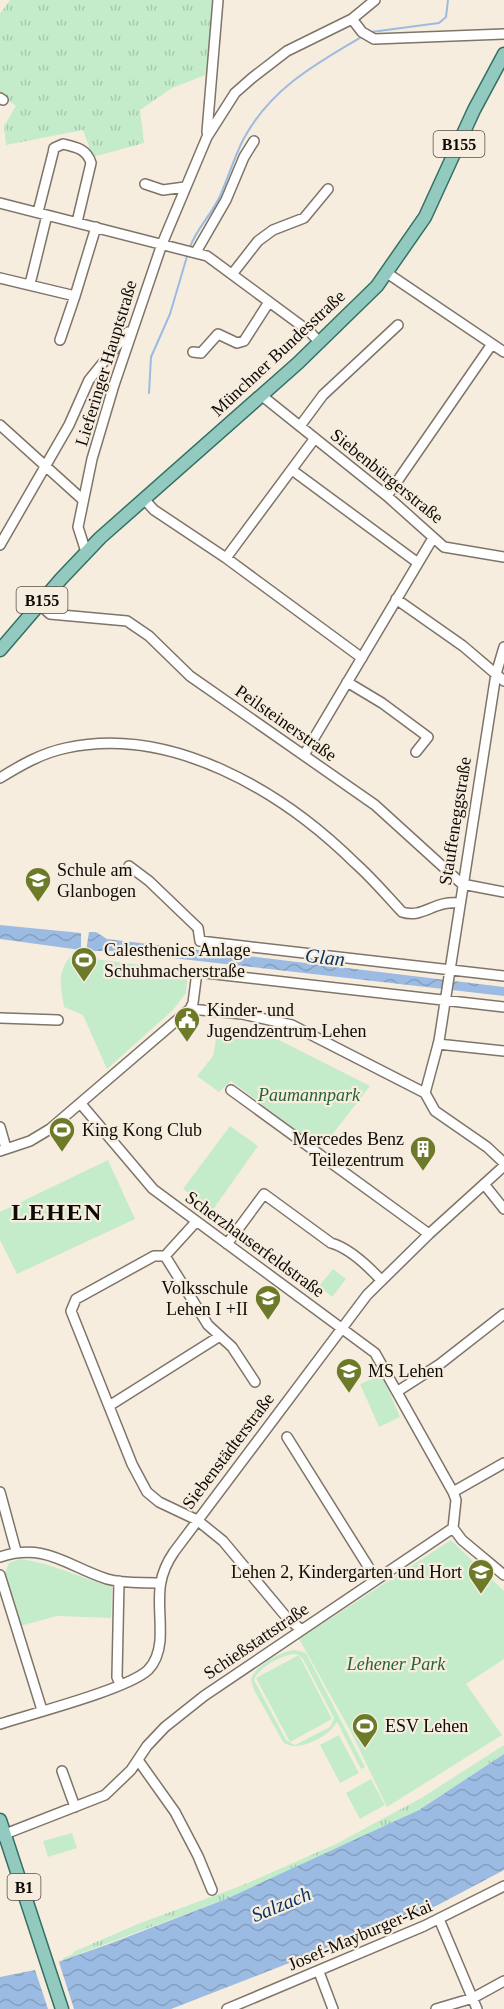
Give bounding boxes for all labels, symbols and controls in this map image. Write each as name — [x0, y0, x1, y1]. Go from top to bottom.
road number: B155 — [434, 131, 484, 157]
street label: Lieferinger Hauptstraße — [71, 278, 141, 448]
street label: Münchner Bundesstraße — [207, 286, 349, 420]
street label: Siebenbürgerstraße — [327, 425, 447, 527]
road number: B155 — [16, 587, 68, 613]
street label: Peilsteinerstraße — [232, 681, 340, 765]
street label: Stauffeneggstraße — [435, 755, 475, 887]
place label: Schule am Glanbogen — [57, 860, 136, 901]
school or university icon: Schule am Glanbogen — [23, 865, 53, 903]
place label: Calesthenics Anlage Schuhmacherstraße — [104, 940, 250, 981]
water label: Glan — [304, 944, 346, 970]
sports icon: Calesthenics Anlage Schuhmacherstraße — [69, 945, 99, 983]
place label: Kinder- und Jugendzentrum Lehen — [207, 1000, 366, 1041]
public building icon: Kinder- und Jugendzentrum Lehen — [172, 1005, 202, 1043]
park label: Paumannpark — [257, 1085, 361, 1105]
sports icon: King Kong Club — [47, 1115, 77, 1153]
place label: King Kong Club — [82, 1120, 202, 1140]
place label: Mercedes Benz Teilezentrum — [293, 1129, 404, 1170]
building icon: Mercedes Benz Teilezentrum — [408, 1134, 438, 1172]
street label: Scherzhauserfeldstraße — [182, 1187, 328, 1301]
district label: LEHEN — [11, 1199, 103, 1225]
place label: Volksschule Lehen I +II — [161, 1278, 248, 1319]
school or university icon: Volksschule Lehen I +II — [253, 1283, 283, 1321]
school or university icon: MS Lehen — [334, 1356, 364, 1394]
place label: MS Lehen — [368, 1361, 444, 1381]
street label: Siebenstädterstraße — [178, 1389, 278, 1513]
school or university icon: Lehen 2, Kindergarten und Hort — [466, 1557, 496, 1595]
place label: Lehen 2, Kindergarten und Hort — [231, 1562, 462, 1582]
street label: Schießstattstraße — [200, 1599, 312, 1683]
park label: Lehener Park — [346, 1654, 446, 1674]
sports icon: ESV Lehen — [350, 1711, 380, 1749]
place label: ESV Lehen — [385, 1716, 468, 1736]
road number: B1 — [8, 1874, 40, 1900]
water label: Salzach — [248, 1882, 314, 1926]
street label: Josef-Mayburger-Kai — [285, 1896, 435, 1974]

